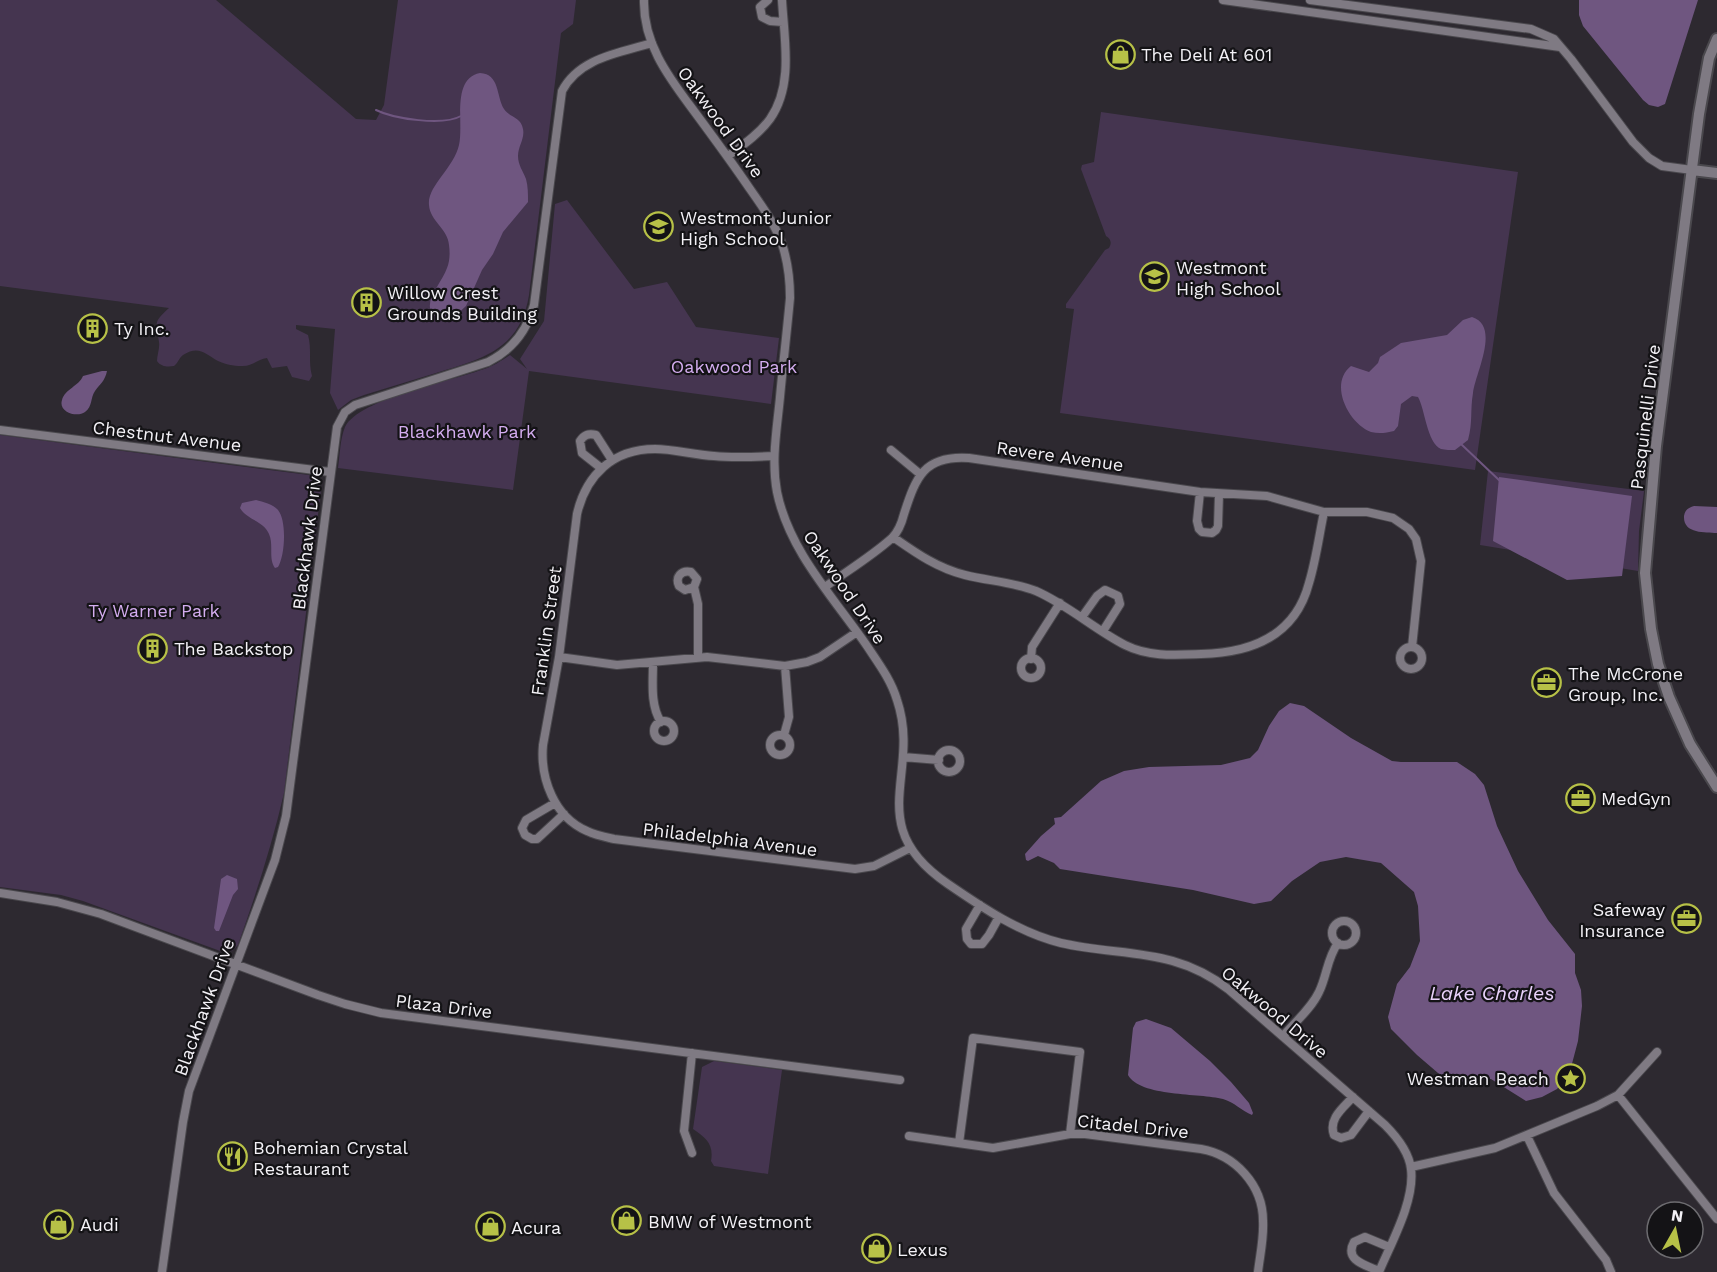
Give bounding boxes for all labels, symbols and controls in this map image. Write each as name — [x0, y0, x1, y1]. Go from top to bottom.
shop icon: The Deli At 601 — [1104, 38, 1136, 70]
place label: The Deli At 601 — [1141, 44, 1272, 65]
street label: Oakwood Drive — [674, 62, 768, 182]
place label: Westmont Junior High School — [680, 207, 832, 249]
school or university icon: Westmont Junior High School — [643, 211, 675, 243]
place label: Westmont High School — [1176, 257, 1281, 299]
school or university icon: Westmont High School — [1139, 261, 1171, 293]
place label: Willow Crest Grounds Building — [387, 282, 537, 324]
building icon: Willow Crest Grounds Building — [350, 286, 382, 318]
building icon: Ty Inc. — [77, 312, 109, 344]
place label: Ty Inc. — [114, 318, 170, 339]
street label: Pasquinelli Drive — [1626, 343, 1664, 491]
park label: Oakwood Park — [671, 356, 797, 377]
street label: Chestnut Avenue — [91, 416, 243, 456]
park label: Blackhawk Park — [398, 421, 536, 442]
street label: Revere Avenue — [995, 437, 1125, 475]
street label: Blackhawk Drive — [288, 465, 326, 611]
street label: Oakwood Drive — [799, 526, 891, 648]
street label: Franklin Street — [527, 564, 566, 697]
park label: Ty Warner Park — [88, 600, 220, 621]
building icon: The Backstop — [137, 632, 169, 664]
place label: The Backstop — [174, 638, 293, 659]
place label: The McCrone Group, Inc. — [1568, 663, 1683, 705]
office icon: The McCrone Group, Inc. — [1531, 667, 1563, 699]
office icon: MedGyn — [1564, 782, 1596, 814]
place label: MedGyn — [1601, 788, 1671, 809]
street label: Philadelphia Avenue — [641, 818, 819, 860]
place label: Safeway Insurance — [1579, 899, 1666, 941]
office icon: Safeway Insurance — [1670, 903, 1702, 935]
street label: Blackhawk Drive — [169, 935, 239, 1079]
street label: Oakwood Drive — [1218, 961, 1332, 1063]
water label: Lake Charles — [1429, 981, 1555, 1005]
street label: Plaza Drive — [395, 990, 493, 1022]
place icon: Westman Beach — [1554, 1062, 1586, 1094]
place label: Westman Beach — [1407, 1068, 1549, 1089]
street label: Citadel Drive — [1076, 1110, 1190, 1142]
place label: Bohemian Crystal Restaurant — [253, 1137, 408, 1179]
restaurant icon: Bohemian Crystal Restaurant — [216, 1141, 248, 1173]
north arrow — [1645, 1200, 1705, 1260]
shop icon: BMW of Westmont — [611, 1205, 643, 1237]
text: N — [1670, 1205, 1685, 1226]
shop icon: Audi — [43, 1208, 75, 1240]
shop icon: Acura — [474, 1211, 506, 1243]
place label: BMW of Westmont — [648, 1211, 812, 1232]
place label: Audi — [80, 1214, 119, 1235]
place label: Acura — [511, 1217, 561, 1238]
shop icon: Lexus — [860, 1233, 892, 1265]
place label: Lexus — [897, 1239, 948, 1260]

